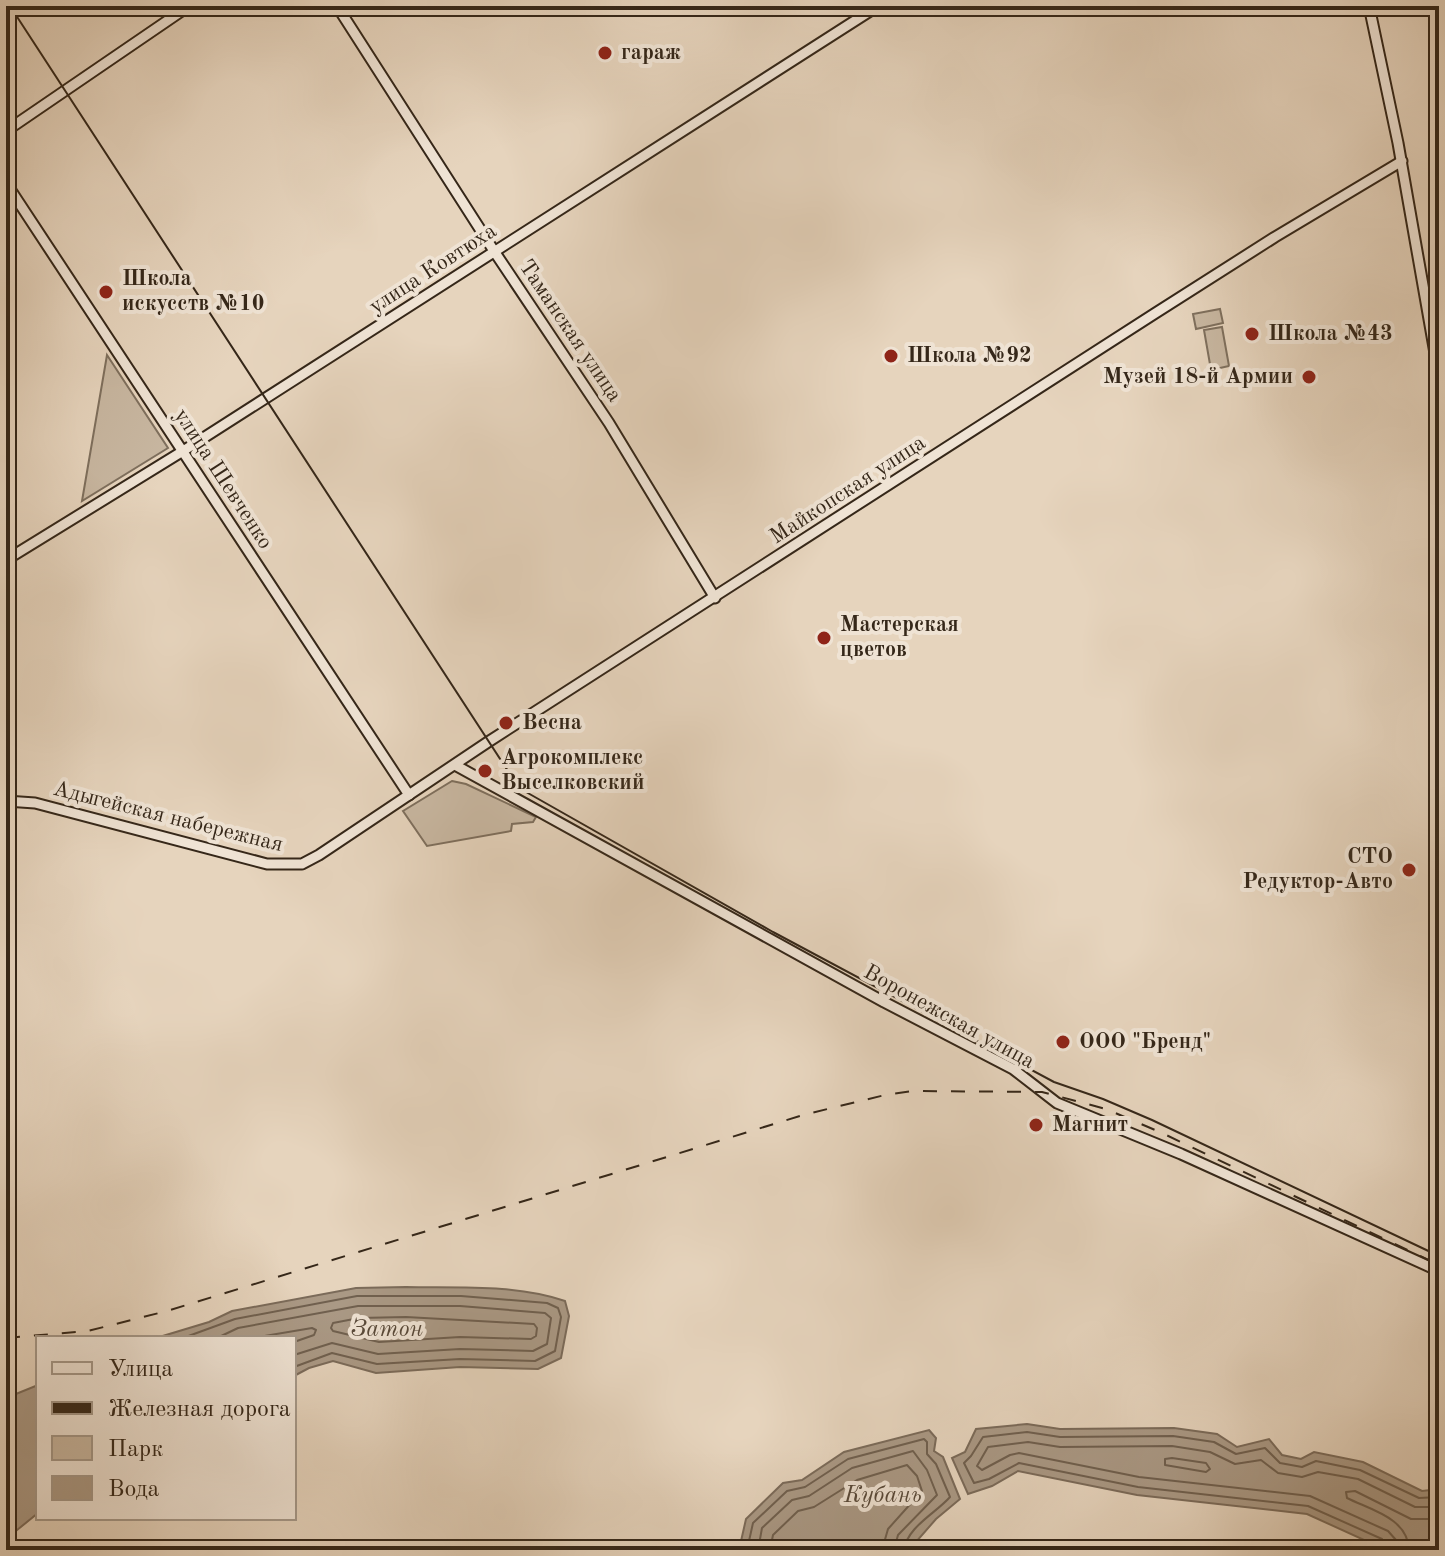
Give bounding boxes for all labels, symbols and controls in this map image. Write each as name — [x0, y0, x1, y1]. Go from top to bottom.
place label: гараж — [621, 42, 681, 64]
marker: гараж — [596, 44, 614, 62]
street label: улица Ковтюха — [365, 220, 501, 318]
street label: Таманская улица — [514, 256, 626, 406]
place label: Школа искусств №10 — [122, 268, 264, 315]
marker: Школа искусств №10 — [97, 283, 115, 301]
place label: Школа №43 — [1268, 323, 1393, 345]
marker: Школа №43 — [1243, 325, 1261, 343]
place label: Школа №92 — [907, 345, 1032, 367]
marker: Школа №92 — [882, 347, 900, 365]
place label: Музей 18-й Армии — [1103, 366, 1293, 388]
marker: Музей 18-й Армии — [1300, 368, 1318, 386]
street label: улица Шевченко — [170, 405, 276, 553]
street label: Майкопская улица — [766, 432, 930, 548]
place label: Мастерская цветов — [840, 614, 959, 661]
marker: Мастерская цветов — [815, 629, 833, 647]
place label: Весна — [522, 712, 582, 734]
marker: Весна — [497, 714, 515, 732]
place label: Агрокомплекс Выселковский — [501, 747, 645, 794]
marker: Агрокомплекс Выселковский — [476, 762, 494, 780]
street label: Адыгейская набережная — [51, 778, 285, 856]
place label: СТО Редуктор-Авто — [1242, 846, 1393, 893]
marker: СТО Редуктор-Авто — [1400, 861, 1418, 879]
street label: Воронежская улица — [860, 961, 1038, 1073]
place label: ООО "Бренд" — [1079, 1031, 1211, 1053]
marker: ООО "Бренд" — [1054, 1033, 1072, 1051]
place label: Магнит — [1052, 1114, 1128, 1136]
marker: Магнит — [1027, 1116, 1045, 1134]
water label: Затон — [351, 1317, 424, 1342]
legend — [36, 1336, 296, 1520]
text: Улица — [108, 1358, 173, 1382]
text: Железная дорога — [108, 1398, 291, 1422]
text: Парк — [108, 1438, 163, 1462]
text: Вода — [108, 1478, 160, 1502]
water label: Кубань — [843, 1484, 922, 1508]

